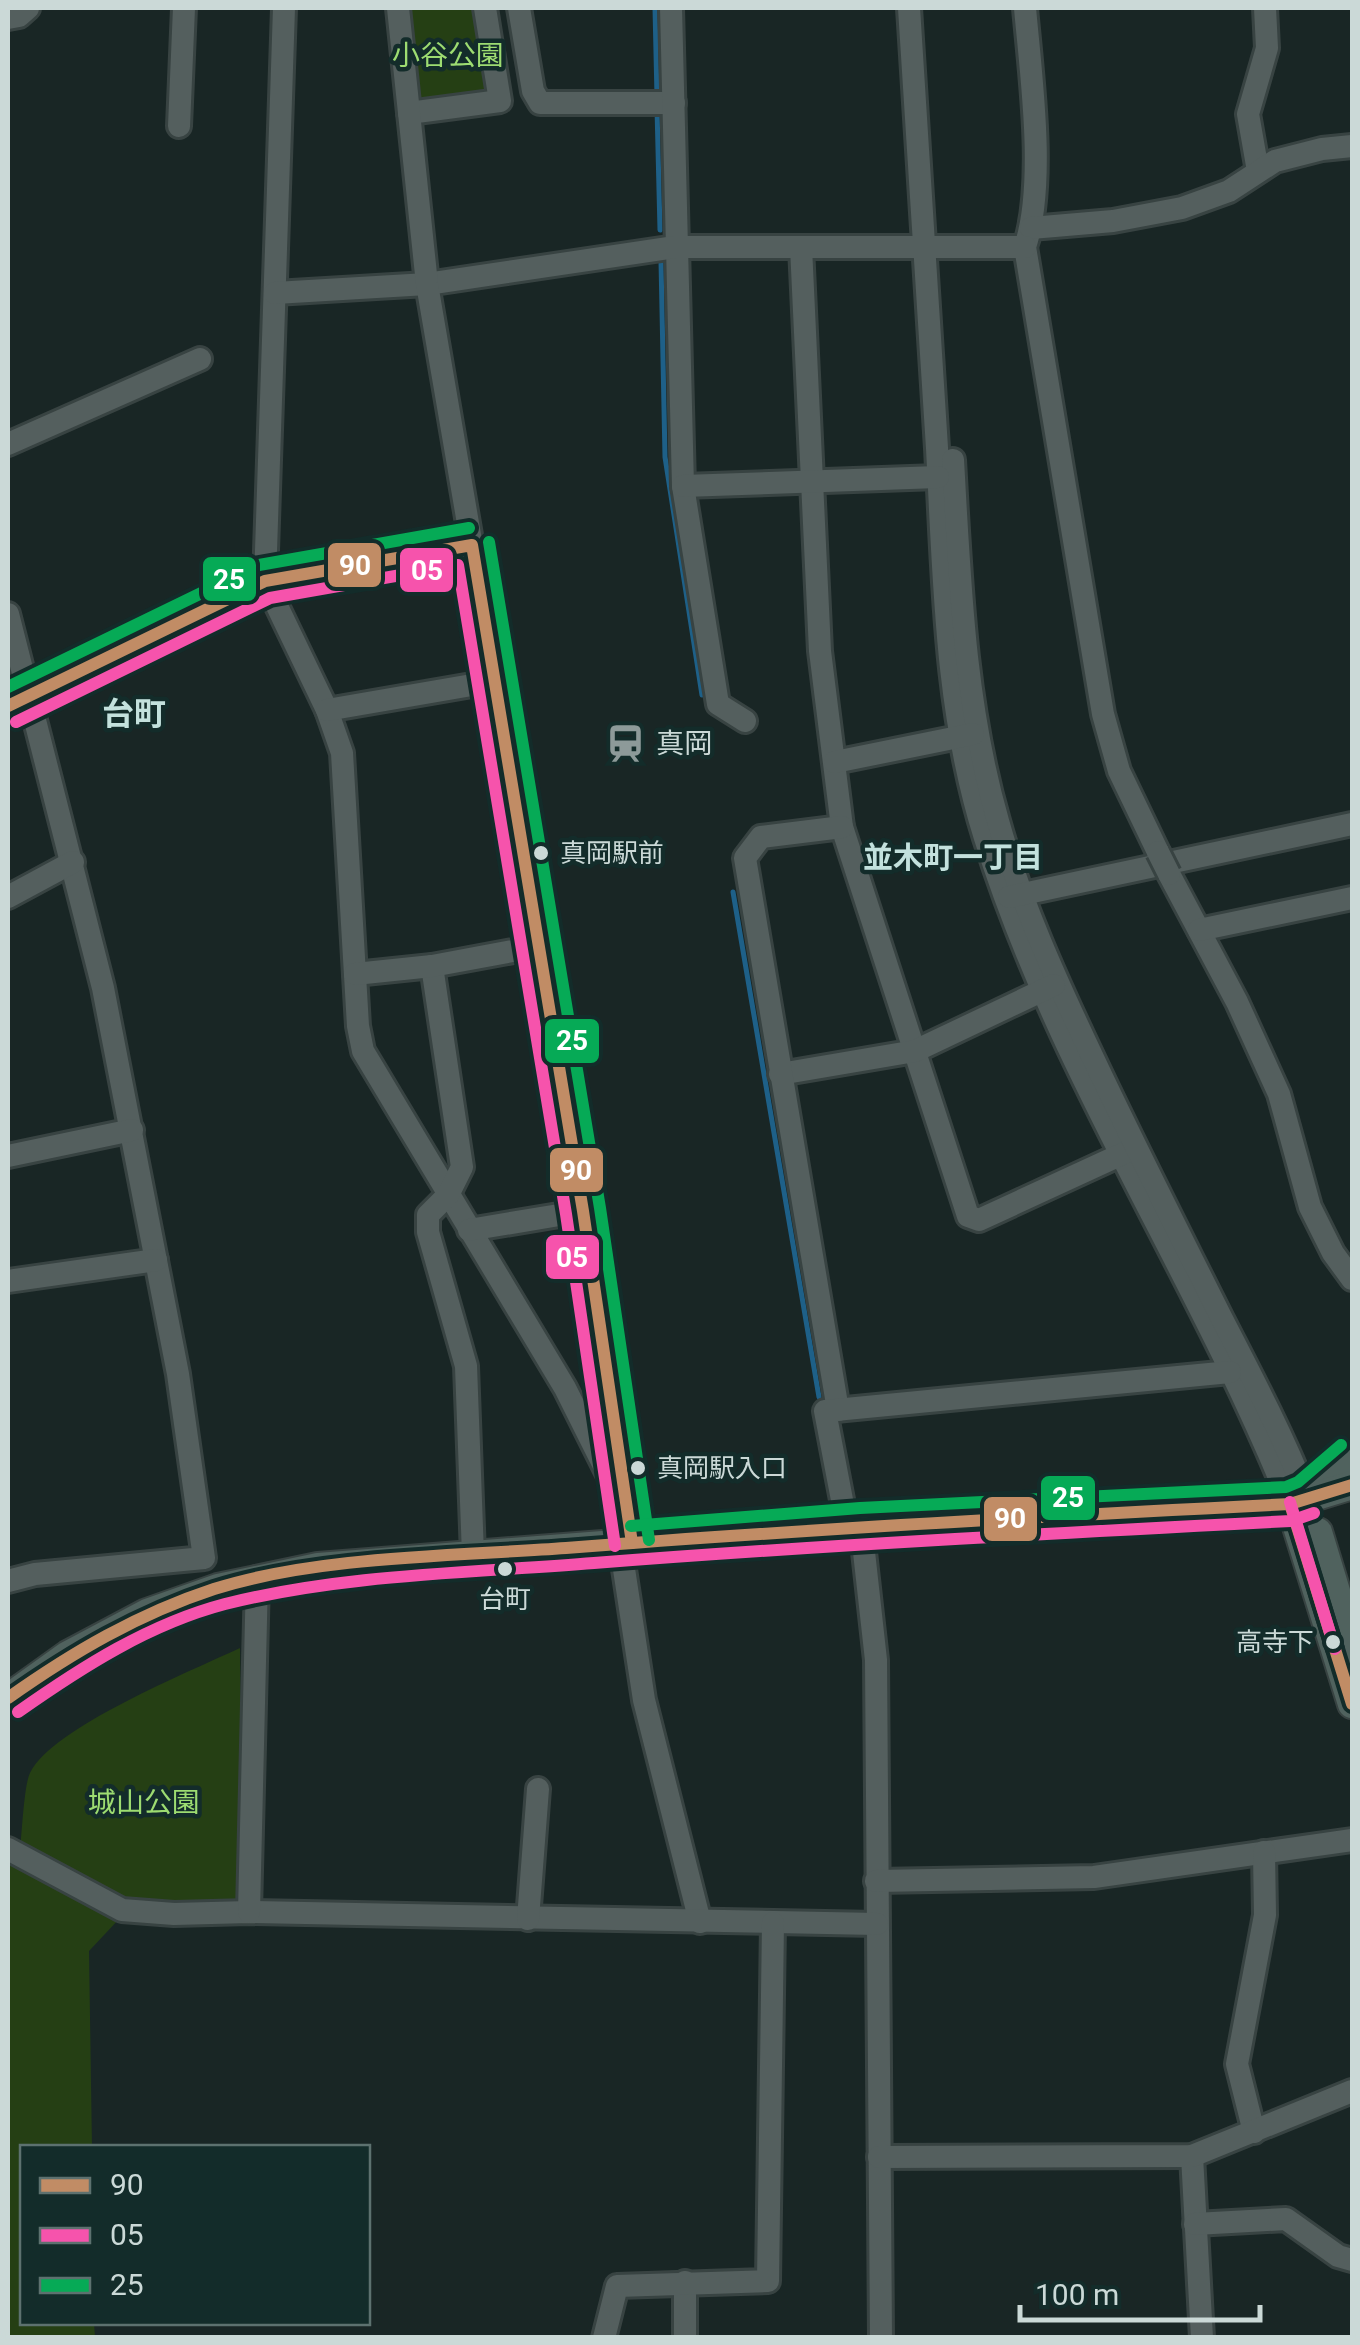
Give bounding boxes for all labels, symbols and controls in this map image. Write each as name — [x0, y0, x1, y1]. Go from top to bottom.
park label: 小谷公園 — [392, 39, 504, 72]
line badge: 90 — [326, 541, 383, 589]
line badge: 05 — [398, 546, 455, 594]
text: 90 — [339, 549, 371, 582]
text: 05 — [411, 554, 443, 587]
line badge: 25 — [201, 555, 258, 603]
text: 25 — [213, 563, 245, 596]
district label: 台町 — [102, 695, 166, 733]
station icon: 真岡 — [605, 722, 647, 764]
place label: 真岡 — [656, 727, 712, 760]
place label: 真岡駅前 — [560, 838, 664, 868]
district label: 並木町一丁目 — [863, 840, 1043, 875]
marker: 真岡駅前 — [531, 843, 551, 863]
line badge: 25 — [543, 1017, 601, 1065]
text: 25 — [556, 1024, 588, 1057]
line badge: 90 — [548, 1146, 605, 1194]
text: 90 — [560, 1154, 592, 1187]
line badge: 05 — [544, 1233, 601, 1281]
text: 05 — [556, 1241, 588, 1274]
place label: 真岡駅入口 — [657, 1453, 787, 1483]
marker: 真岡駅入口 — [628, 1458, 648, 1478]
line badge: 25 — [1039, 1474, 1097, 1522]
text: 25 — [1052, 1481, 1084, 1514]
line badge: 90 — [982, 1495, 1039, 1543]
text: 90 — [994, 1502, 1026, 1535]
marker: 台町 — [495, 1559, 515, 1579]
place label: 台町 — [479, 1584, 531, 1614]
place label: 高寺下 — [1236, 1627, 1314, 1657]
marker: 高寺下 — [1323, 1632, 1343, 1652]
park label: 城山公園 — [88, 1786, 200, 1819]
legend — [20, 2145, 370, 2325]
text: 90 — [110, 2167, 144, 2202]
text: 05 — [110, 2217, 144, 2252]
scale bar — [1020, 2260, 1260, 2322]
text: 25 — [110, 2267, 144, 2302]
text: 100 m — [1035, 2277, 1119, 2312]

